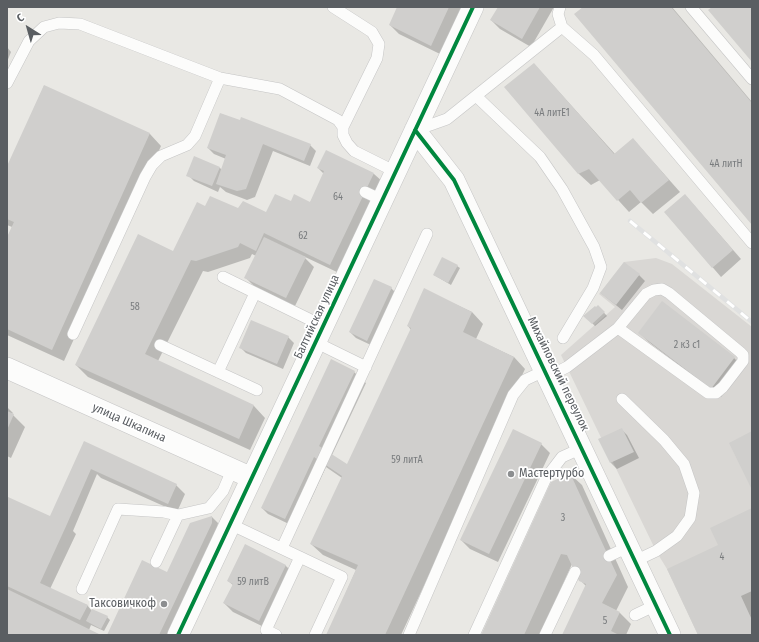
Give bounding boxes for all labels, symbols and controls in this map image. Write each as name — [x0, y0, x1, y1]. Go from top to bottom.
north arrow — [8, 8, 48, 48]
text: С — [14, 11, 27, 25]
house number: 4А литЕ1 — [534, 107, 570, 119]
house number: 4А литН — [709, 158, 743, 170]
house number: 64 — [333, 191, 343, 203]
house number: 62 — [298, 230, 308, 242]
street label: Балтийская улица — [291, 273, 343, 361]
house number: 58 — [130, 301, 140, 313]
street label: Михайловский переулок — [524, 315, 592, 433]
house number: 2 к3 с1 — [674, 339, 700, 351]
street label: улица Шкапина — [90, 400, 168, 446]
house number: 59 литА — [391, 454, 423, 466]
place label: Мастертурбо — [519, 467, 584, 481]
marker: Мастертурбо — [506, 469, 516, 479]
house number: 3 — [561, 512, 565, 524]
house number: 4 — [720, 551, 724, 563]
house number: 59 литВ — [237, 576, 269, 588]
place label: Таксовичкоф — [89, 597, 156, 611]
marker: Таксовичкоф — [159, 599, 169, 609]
house number: 5 — [603, 615, 607, 627]

